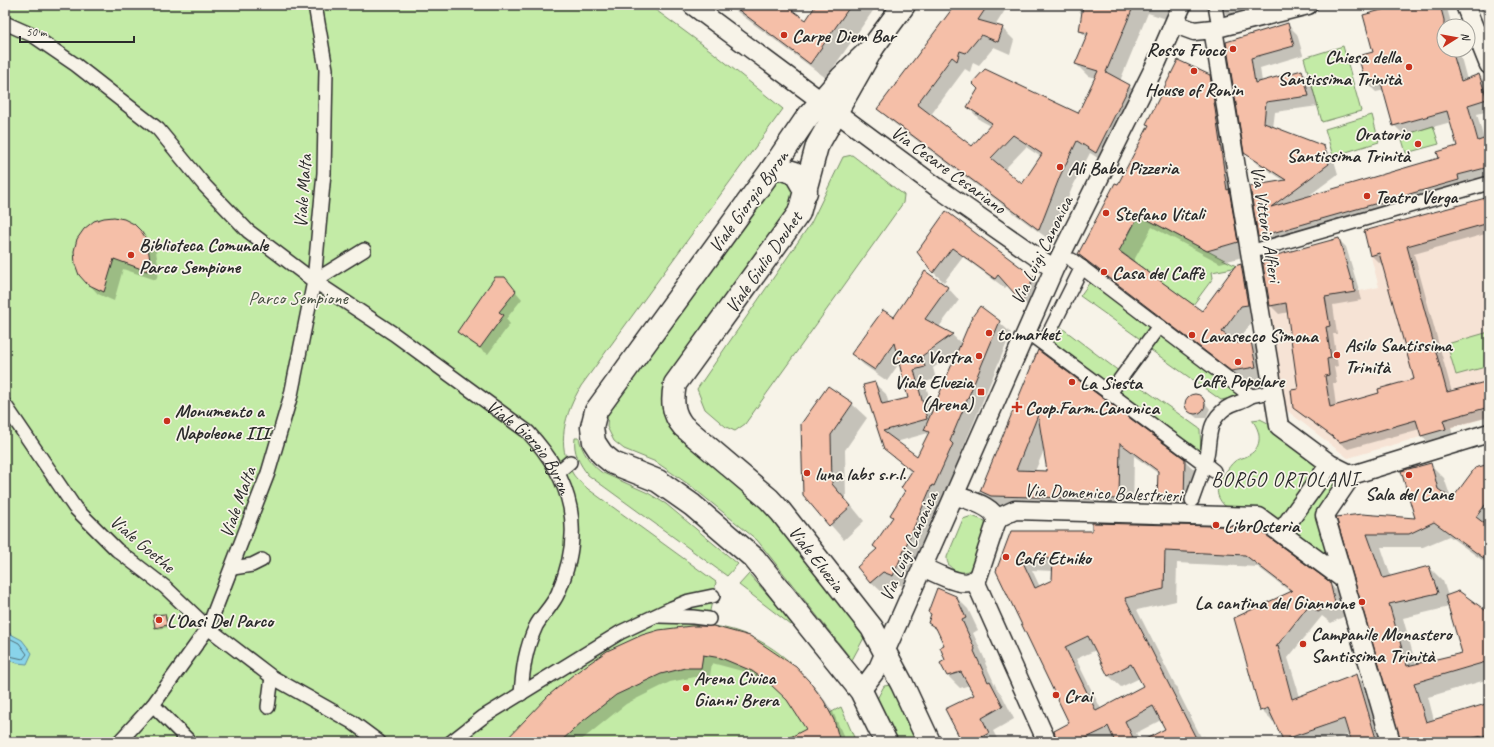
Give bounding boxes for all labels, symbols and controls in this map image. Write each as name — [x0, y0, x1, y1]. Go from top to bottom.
scale bar — [20, 18, 134, 44]
north arrow — [1436, 18, 1476, 58]
text: 50 m — [26, 24, 48, 40]
place label: Carpe Diem Bar — [792, 24, 898, 48]
marker: Carpe Diem Bar — [779, 30, 789, 40]
text: N — [1458, 31, 1474, 43]
place label: Rosso Fuoco — [1147, 38, 1227, 62]
marker: Rosso Fuoco — [1228, 44, 1238, 54]
place label: Chiesa della Santissima Trinità — [1277, 45, 1403, 91]
marker: Chiesa della Santissima Trinità — [1404, 62, 1414, 72]
marker: House of Ronin — [1189, 66, 1199, 76]
place label: House of Ronin — [1145, 78, 1244, 102]
street label: Via Cesare Cesariano — [886, 120, 1012, 220]
place label: Oratorio Santissima Trinità — [1286, 122, 1412, 168]
marker: Oratorio Santissima Trinità — [1413, 139, 1423, 149]
street label: Viale Giorgio Byron — [704, 144, 795, 258]
street label: Viale Malta — [288, 152, 318, 229]
place label: Ali Baba Pizzeria — [1068, 156, 1180, 180]
marker: Ali Baba Pizzeria — [1055, 162, 1065, 172]
street label: Via Vittorio Alfieri — [1245, 165, 1287, 286]
place label: Teatro Verga — [1375, 185, 1459, 209]
street label: Via Luigi Canonica — [1005, 190, 1079, 309]
marker: Teatro Verga — [1362, 191, 1372, 201]
place label: Stefano Vitali — [1114, 202, 1207, 226]
street label: Viale Giulio Douhet — [720, 206, 809, 318]
marker: Stefano Vitali — [1101, 208, 1111, 218]
place label: Biblioteca Comunale Parco Sempione — [139, 233, 270, 279]
marker: Biblioteca Comunale Parco Sempione — [126, 250, 136, 260]
place label: Casa del Caffè — [1112, 261, 1206, 285]
marker: Casa del Caffè — [1099, 267, 1109, 277]
park label: Parco Sempione — [248, 286, 350, 310]
place label: to.market — [997, 322, 1062, 346]
place label: Lavasecco Simona — [1200, 324, 1319, 348]
marker: to.market — [984, 328, 994, 338]
marker: Lavasecco Simona — [1187, 330, 1197, 340]
place label: Asilo Santissima Trinità — [1345, 333, 1454, 379]
place label: Casa Vostra — [891, 345, 973, 369]
marker: Asilo Santissima Trinità — [1332, 350, 1342, 360]
marker: Casa Vostra — [974, 351, 984, 361]
marker: Caffè Popolare — [1233, 357, 1243, 367]
place label: Caffè Popolare — [1192, 369, 1285, 393]
place label: Viale Elvezia (Arena) — [894, 370, 975, 416]
place label: La Siesta — [1080, 371, 1144, 395]
marker: La Siesta — [1067, 377, 1077, 387]
marker: Viale Elvezia (Arena) — [976, 387, 986, 397]
street label: Viale Giorgio Byron — [481, 395, 577, 499]
place label: Coop.Farm.Canonica — [1025, 396, 1161, 420]
place label: Monumento a Napoleone III — [175, 399, 273, 445]
marker: Coop.Farm.Canonica — [1012, 402, 1022, 412]
marker: Monumento a Napoleone III — [162, 416, 172, 426]
street label: Viale Malta — [214, 462, 262, 541]
place label: luna labs s.r.l. — [815, 462, 906, 486]
district label: BORGO ORTOLANI — [1211, 467, 1363, 492]
marker: luna labs s.r.l. — [802, 468, 812, 478]
marker: Sala del Cane — [1404, 470, 1414, 480]
street label: Via Domenico Balestrieri — [1024, 478, 1184, 508]
place label: Sala del Cane — [1365, 482, 1455, 506]
street label: Via Luigi Canonica — [874, 486, 945, 605]
street label: Viale Goethe — [105, 510, 181, 579]
place label: LibrOsteria — [1224, 514, 1301, 538]
marker: LibrOsteria — [1211, 520, 1221, 530]
street label: Viale Elvezia — [783, 521, 851, 598]
place label: Café Etniko — [1014, 546, 1093, 570]
marker: Café Etniko — [1001, 552, 1011, 562]
place label: La cantina del Giannone — [1195, 591, 1356, 615]
marker: La cantina del Giannone — [1357, 597, 1367, 607]
place label: L'Oasi Del Parco — [167, 609, 275, 633]
marker: L'Oasi Del Parco — [154, 615, 164, 625]
place label: Campanile Monastero Santissima Trinità — [1311, 622, 1454, 668]
marker: Campanile Monastero Santissima Trinità — [1298, 639, 1308, 649]
place label: Arena Civica Gianni Brera — [694, 666, 780, 712]
marker: Arena Civica Gianni Brera — [681, 683, 691, 693]
place label: Crai — [1064, 684, 1094, 708]
marker: Crai — [1051, 690, 1061, 700]

